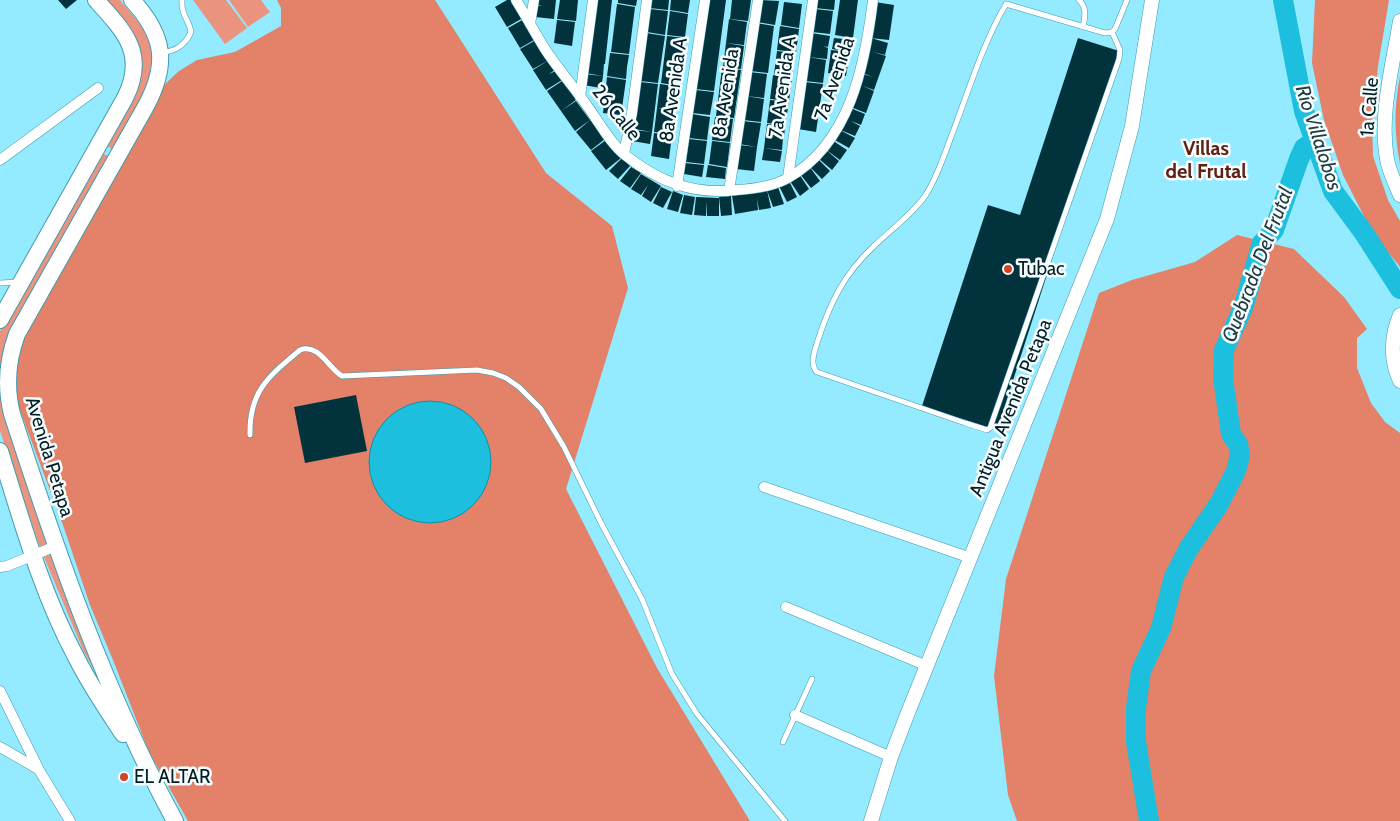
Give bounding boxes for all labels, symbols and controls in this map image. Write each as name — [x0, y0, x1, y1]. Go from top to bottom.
street label: 7a Avenida — [810, 34, 860, 124]
street label: 7a Avenida A — [765, 35, 801, 139]
street label: 8a Avenida A — [655, 36, 693, 144]
street label: 8a Avenida — [708, 47, 744, 139]
street label: 1a Calle — [1356, 77, 1384, 137]
street label: 26 Calle — [587, 81, 645, 145]
water label: Río Villalobos — [1290, 82, 1346, 194]
district label: Villas del Frutal — [1166, 137, 1246, 184]
water label: Quebrada Del Frutal — [1217, 184, 1299, 346]
place label: Tubac — [1018, 258, 1065, 280]
marker: Tubac — [1002, 263, 1014, 275]
street label: Antigua Avenida Petapa — [965, 316, 1057, 500]
street label: Avenida Petapa — [20, 394, 78, 520]
place label: EL ALTAR — [134, 766, 211, 788]
marker: EL ALTAR — [118, 771, 130, 783]

